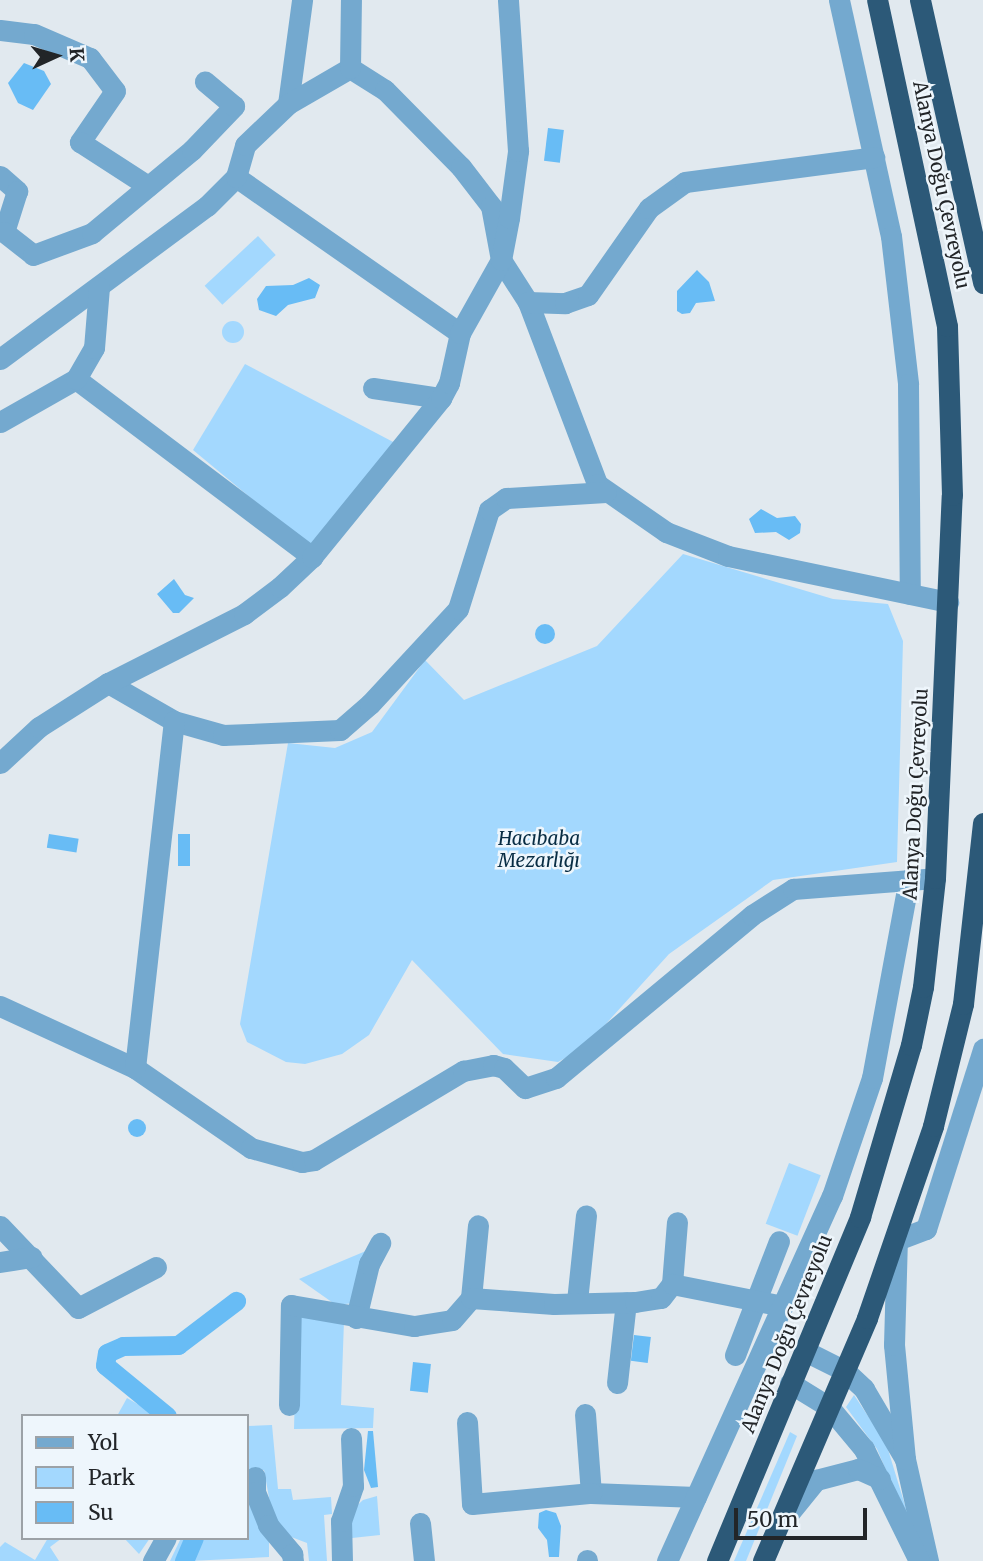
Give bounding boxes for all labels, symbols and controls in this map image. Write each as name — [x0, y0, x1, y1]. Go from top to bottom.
north arrow — [21, 21, 91, 91]
text: K — [64, 47, 89, 62]
street label: Alanya Doğu Çevreyolu — [908, 79, 974, 291]
street label: Alanya Doğu Çevreyolu — [899, 688, 933, 900]
park label: Hacıbaba Mezarlığı — [498, 828, 580, 872]
street label: Alanya Doğu Çevreyolu — [737, 1231, 837, 1437]
legend — [21, 1414, 248, 1540]
text: Yol — [88, 1429, 118, 1456]
text: Park — [88, 1464, 135, 1491]
scale bar — [738, 1494, 871, 1538]
text: Su — [88, 1499, 113, 1526]
text: 50 m — [747, 1506, 798, 1533]

